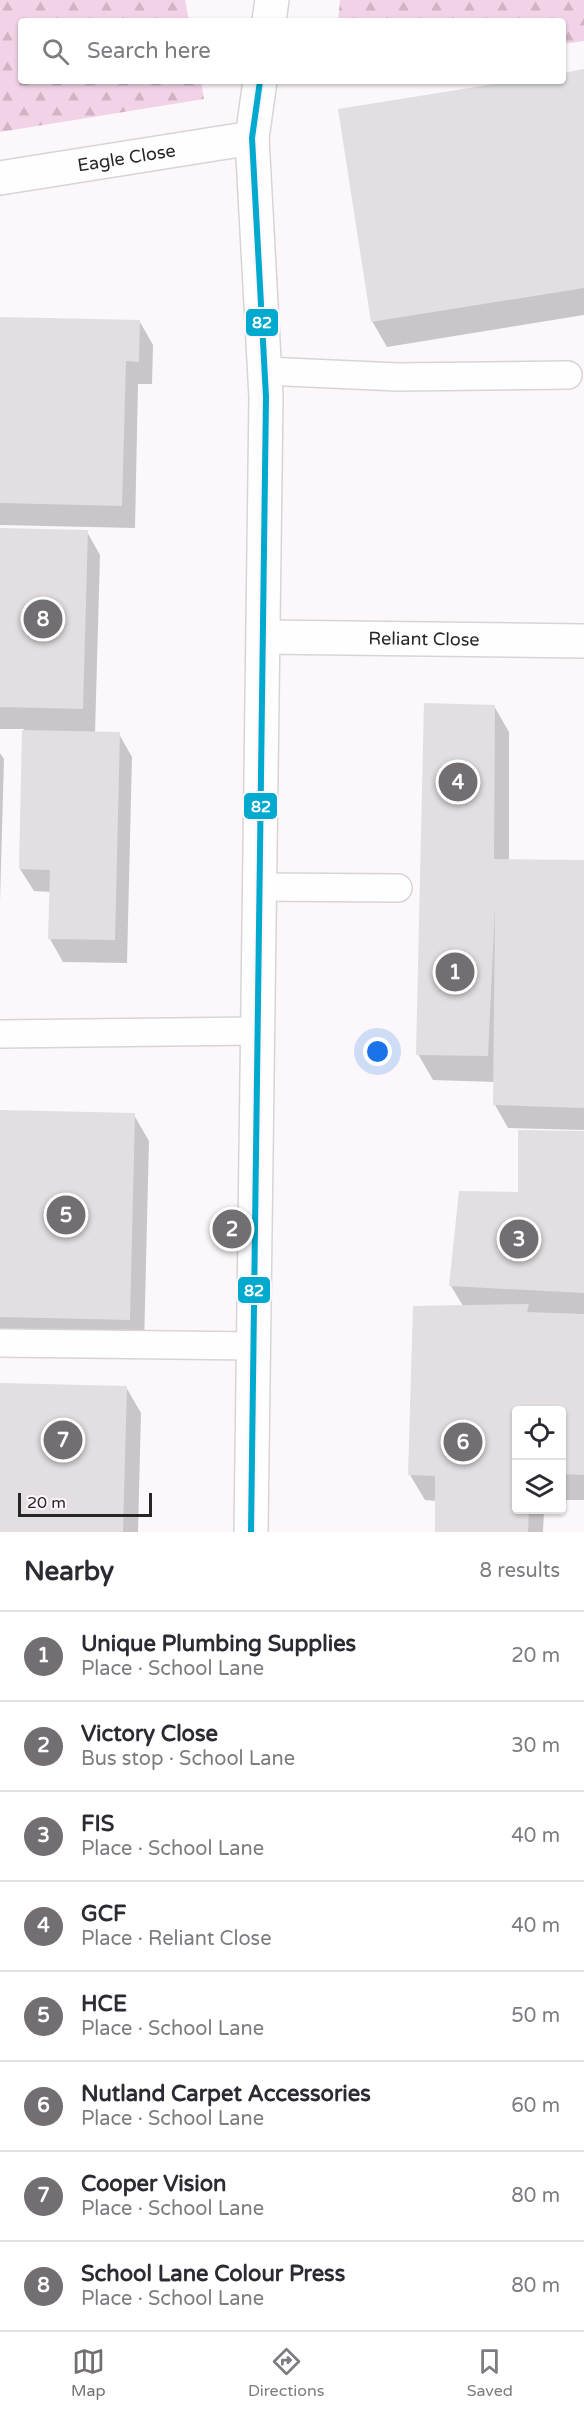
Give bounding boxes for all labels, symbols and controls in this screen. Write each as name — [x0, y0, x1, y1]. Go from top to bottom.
search box — [18, 18, 566, 84]
icon: search — [39, 35, 72, 68]
text: Search here — [87, 38, 211, 64]
street label: Eagle Close — [76, 139, 177, 177]
line badge: 82 — [245, 308, 279, 337]
text: 82 — [252, 313, 272, 333]
pin: 8 — [24, 596, 63, 642]
street label: Reliant Close — [368, 627, 480, 651]
pin: 4 — [438, 760, 478, 804]
line badge: 82 — [243, 792, 278, 820]
text: 82 — [251, 797, 271, 817]
pin: 1 — [436, 950, 474, 994]
your location — [363, 1037, 392, 1066]
pin: 5 — [46, 1192, 86, 1238]
pin: 2 — [212, 1206, 252, 1252]
pin: 3 — [500, 1216, 538, 1262]
line badge: 82 — [237, 1276, 271, 1304]
text: 82 — [244, 1281, 264, 1301]
map controls — [512, 1406, 566, 1514]
button: locate — [512, 1406, 566, 1460]
pin: 7 — [44, 1418, 82, 1462]
pin: 6 — [444, 1420, 482, 1464]
button: layers — [512, 1460, 566, 1514]
scale bar — [18, 1490, 152, 1518]
text: 20 m — [27, 1493, 66, 1513]
text: Nearby — [24, 1556, 114, 1587]
text: 8 results — [480, 1559, 560, 1583]
text: Unique Plumbing Supplies — [81, 1631, 356, 1657]
text: 1 — [37, 1644, 50, 1668]
text: 20 m — [511, 1644, 560, 1668]
text: Place · School Lane — [81, 1657, 264, 1681]
text: Victory Close — [81, 1721, 218, 1747]
text: 2 — [37, 1734, 50, 1758]
text: 30 m — [511, 1734, 560, 1758]
text: Bus stop · School Lane — [81, 1747, 295, 1771]
text: FIS — [81, 1811, 114, 1837]
text: 3 — [37, 1824, 50, 1848]
text: 40 m — [511, 1824, 560, 1848]
text: Place · School Lane — [81, 1837, 264, 1861]
text: GCF — [81, 1901, 126, 1927]
text: 4 — [37, 1914, 50, 1938]
text: 40 m — [511, 1914, 560, 1938]
text: Place · Reliant Close — [81, 1927, 272, 1951]
text: HCE — [81, 1991, 127, 2017]
text: 5 — [37, 2004, 50, 2028]
text: 50 m — [511, 2004, 560, 2028]
text: Place · School Lane — [81, 2017, 264, 2041]
text: Nutland Carpet Accessories — [81, 2081, 371, 2107]
text: 6 — [37, 2094, 50, 2118]
text: 60 m — [511, 2094, 560, 2118]
text: Place · School Lane — [81, 2107, 264, 2131]
text: Cooper Vision — [81, 2171, 227, 2197]
text: 7 — [37, 2184, 50, 2208]
text: 80 m — [511, 2184, 560, 2208]
text: Place · School Lane — [81, 2197, 264, 2221]
text: School Lane Colour Press — [81, 2261, 345, 2287]
text: 8 — [37, 2274, 50, 2298]
text: 80 m — [511, 2274, 560, 2298]
text: Place · School Lane — [81, 2287, 264, 2311]
tab: Map — [71, 2345, 106, 2401]
tab: Directions — [248, 2345, 324, 2401]
tab: Saved — [467, 2345, 513, 2401]

